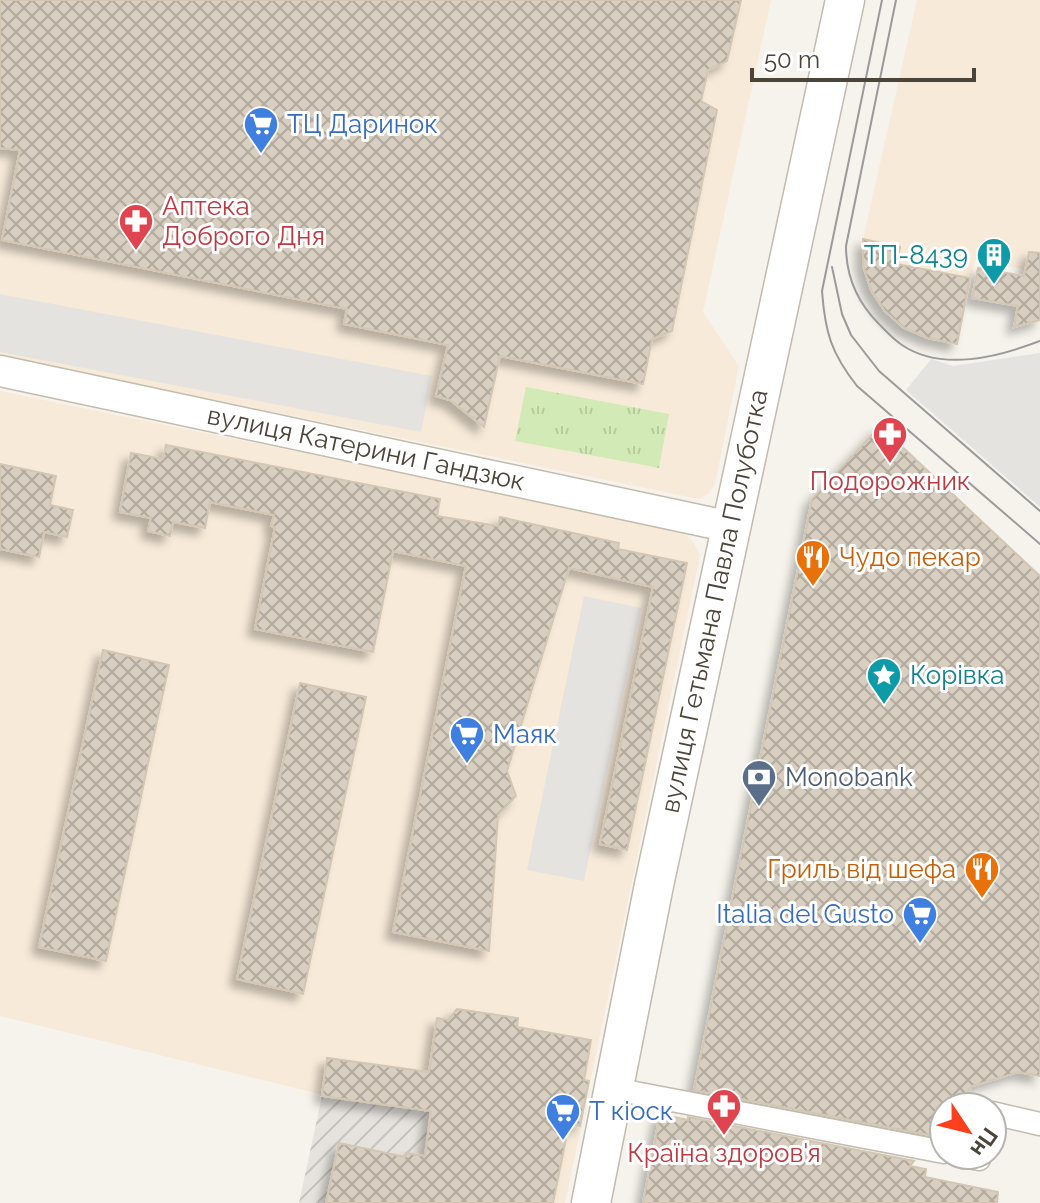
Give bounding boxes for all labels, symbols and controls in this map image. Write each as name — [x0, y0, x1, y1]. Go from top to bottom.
scale bar — [752, 32, 974, 82]
text: 50 m — [764, 45, 820, 74]
supermarket icon: ТЦ Даринок — [242, 105, 280, 155]
place label: ТЦ Даринок — [287, 109, 438, 139]
place label: Аптека Доброго Дня — [162, 191, 325, 251]
pharmacy icon: Аптека Доброго Дня — [117, 202, 155, 252]
building icon: ТП-8439 — [975, 236, 1013, 286]
place label: ТП-8439 — [864, 240, 968, 270]
street label: вулиця Гетьмана Павла Полуботка — [654, 387, 774, 815]
street label: вулиця Катерини Гандзюк — [205, 400, 527, 496]
pharmacy icon: Подорожник — [871, 415, 909, 465]
place label: Подорожник — [810, 466, 970, 496]
restaurant icon: Чудо пекар — [794, 538, 832, 588]
place label: Чудо пекар — [839, 542, 981, 572]
place icon: Корівка — [865, 656, 903, 706]
place label: Корівка — [910, 660, 1004, 690]
supermarket icon: Маяк — [448, 715, 486, 765]
place label: Маяк — [493, 719, 557, 749]
bank icon: Monobank — [740, 758, 778, 808]
place label: Monobank — [785, 762, 913, 792]
restaurant icon: Гриль від шефа — [963, 850, 1001, 900]
place label: Гриль від шефа — [767, 854, 956, 884]
supermarket icon: Italia del Gusto — [901, 895, 939, 945]
place label: Italia del Gusto — [716, 899, 894, 929]
pharmacy icon: Країна здоров'я — [705, 1087, 743, 1137]
north arrow — [928, 1091, 1008, 1171]
supermarket icon: Т кіоск — [544, 1092, 582, 1142]
place label: Т кіоск — [589, 1096, 673, 1126]
text: Пн — [965, 1123, 1003, 1162]
place label: Країна здоров'я — [627, 1138, 821, 1168]

